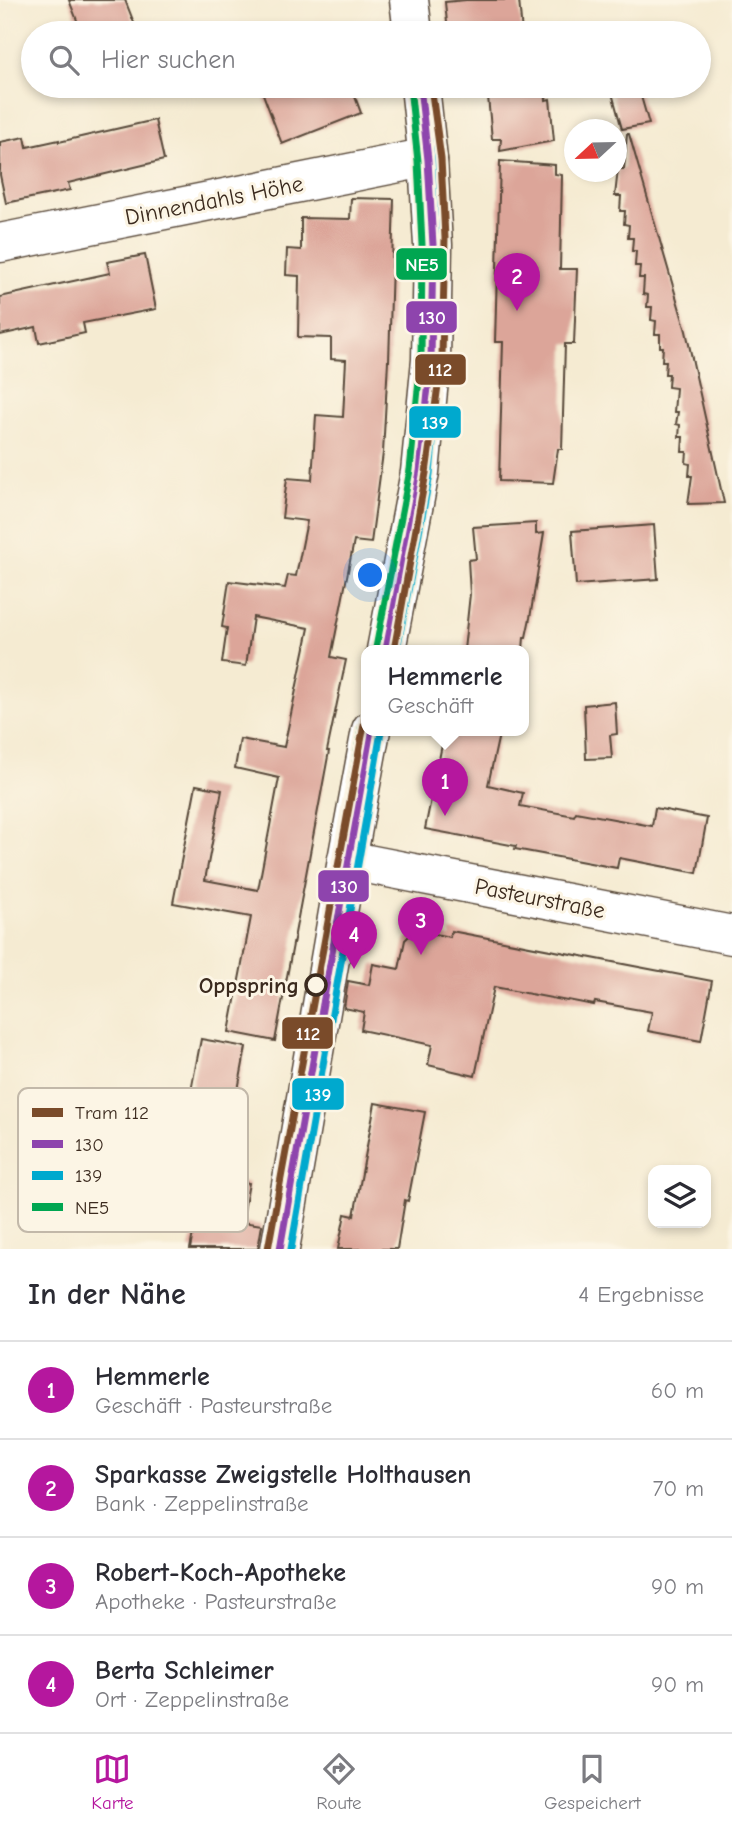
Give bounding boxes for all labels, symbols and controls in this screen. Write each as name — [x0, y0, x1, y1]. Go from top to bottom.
search box — [21, 21, 711, 98]
icon: search — [45, 41, 83, 79]
text: Hier suchen — [101, 45, 236, 75]
north arrow — [564, 119, 627, 182]
street label: Dinnendahls Höhe — [123, 170, 305, 231]
line badge: NE5 — [395, 247, 448, 281]
pin: 2 — [494, 253, 540, 311]
text: NE5 — [405, 254, 439, 276]
line badge: 130 — [405, 300, 458, 334]
text: 130 — [418, 307, 446, 329]
line badge: 112 — [414, 353, 467, 386]
text: 112 — [428, 359, 452, 381]
line badge: 139 — [408, 405, 462, 439]
text: 139 — [422, 412, 448, 434]
your location — [353, 558, 387, 592]
popup — [361, 645, 529, 736]
text: Hemmerle — [388, 662, 502, 692]
text: Geschäft — [388, 692, 473, 719]
pin: 1 — [422, 758, 468, 816]
line badge: 130 — [317, 869, 370, 903]
street label: Pasteurstraße — [473, 873, 607, 924]
text: 130 — [330, 876, 358, 898]
pin: 3 — [398, 897, 444, 955]
pin: 4 — [331, 911, 377, 969]
place label: Oppspring — [199, 972, 299, 999]
marker: Oppspring — [305, 974, 327, 996]
line badge: 112 — [281, 1016, 334, 1050]
text: 112 — [296, 1023, 320, 1045]
line badge: 139 — [291, 1077, 345, 1111]
text: 139 — [305, 1084, 331, 1106]
legend — [18, 1088, 248, 1232]
text: Tram 112 — [75, 1102, 149, 1124]
text: 130 — [75, 1134, 104, 1156]
text: 139 — [75, 1165, 102, 1187]
map controls — [648, 1165, 711, 1228]
button: layers — [648, 1165, 711, 1228]
text: NE5 — [75, 1197, 109, 1219]
text: In der Nähe — [28, 1277, 186, 1312]
text: 4 Ergebnisse — [578, 1281, 704, 1308]
text: Hemmerle — [95, 1362, 210, 1392]
text: 1 — [46, 1377, 56, 1404]
text: 60 m — [651, 1377, 704, 1404]
text: Geschäft · Pasteurstraße — [95, 1392, 332, 1419]
text: Sparkasse Zweigstelle Holthausen — [95, 1460, 471, 1490]
text: 2 — [45, 1475, 57, 1502]
text: 70 m — [652, 1475, 704, 1502]
text: Bank · Zeppelinstraße — [95, 1490, 309, 1517]
text: Robert-Koch-Apotheke — [95, 1558, 346, 1588]
text: 3 — [45, 1573, 57, 1600]
text: 90 m — [651, 1573, 704, 1600]
text: Apotheke · Pasteurstraße — [95, 1588, 337, 1615]
text: Berta Schleimer — [95, 1656, 274, 1686]
text: 4 — [46, 1671, 56, 1698]
text: 90 m — [651, 1671, 704, 1698]
text: Ort · Zeppelinstraße — [95, 1686, 289, 1713]
tab: Karte — [91, 1750, 134, 1814]
tab: Route — [316, 1750, 361, 1814]
tab: Gespeichert — [544, 1750, 641, 1814]

